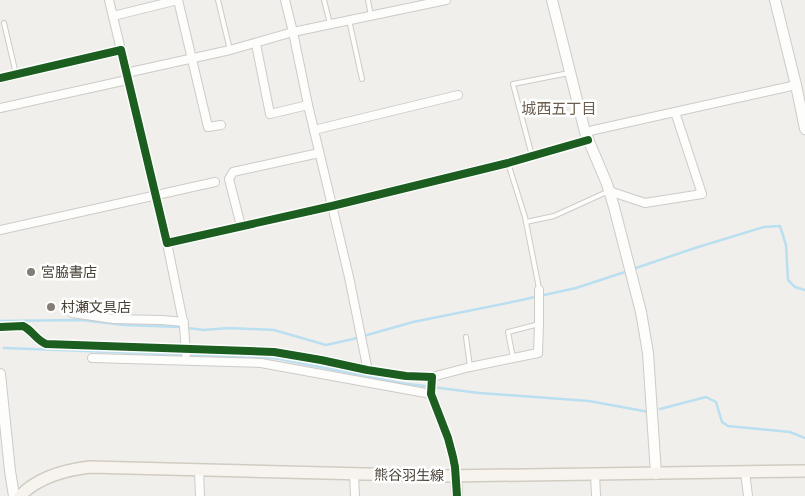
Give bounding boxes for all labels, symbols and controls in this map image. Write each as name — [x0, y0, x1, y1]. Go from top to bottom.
district label: 城西五丁目 — [521, 100, 597, 117]
place label: 宮脇書店 — [41, 264, 97, 280]
marker: 宮脇書店 — [25, 266, 37, 278]
place label: 村瀬文具店 — [61, 299, 131, 315]
marker: 村瀬文具店 — [45, 301, 57, 313]
street label: 熊谷羽生線 — [374, 466, 444, 484]

